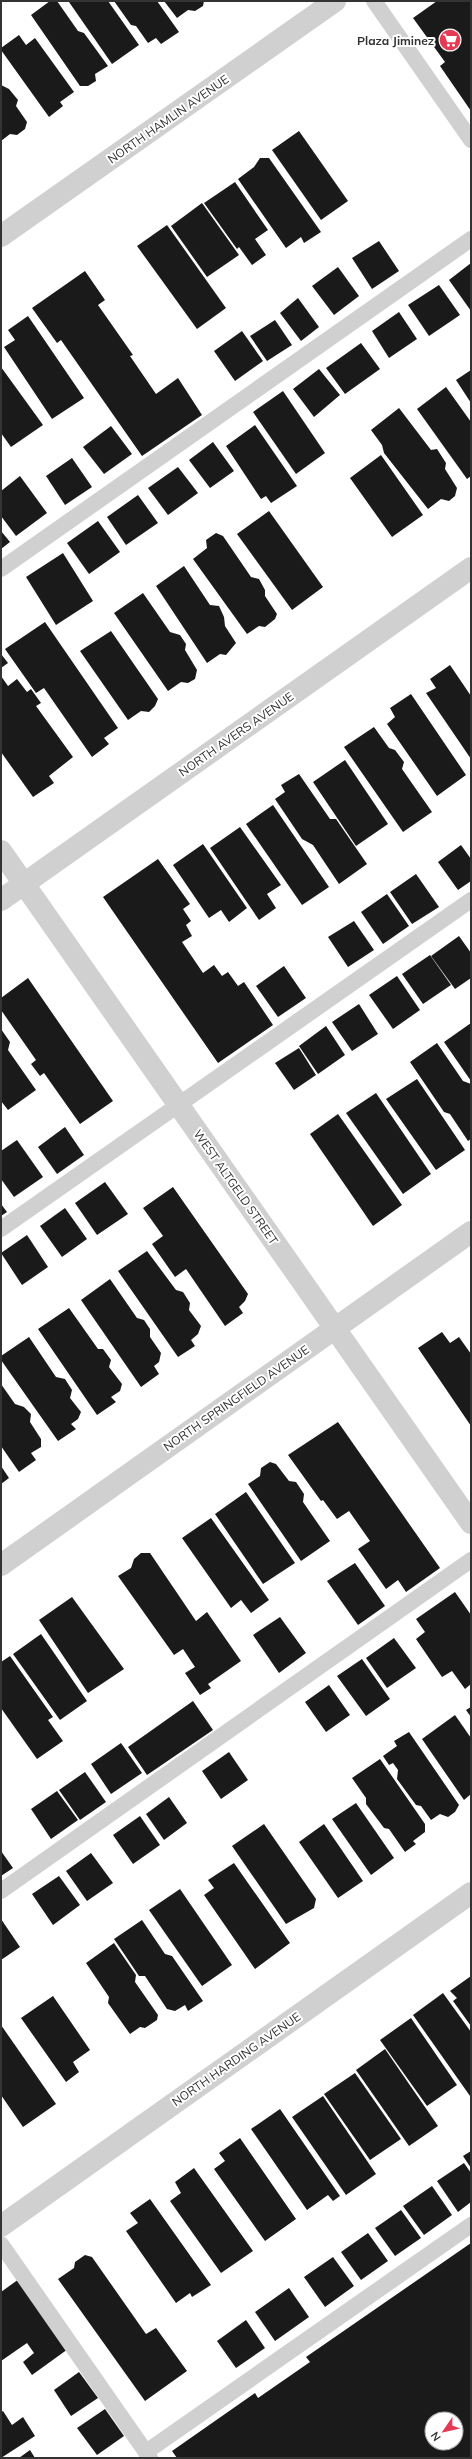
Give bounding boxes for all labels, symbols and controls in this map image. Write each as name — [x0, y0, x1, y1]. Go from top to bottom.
supermarket icon: Plaza Jiminez — [437, 27, 463, 53]
place label: Plaza Jiminez — [357, 33, 434, 48]
street label: NORTH HAMLIN AVENUE — [105, 71, 231, 167]
street label: NORTH AVERS AVENUE — [176, 689, 296, 779]
street label: WEST ALTGELD STREET — [191, 1127, 282, 1248]
street label: NORTH SPRINGFIELD AVENUE — [160, 1342, 312, 1454]
street label: NORTH HARDING AVENUE — [169, 2009, 303, 2109]
north arrow — [424, 2411, 464, 2451]
text: N — [428, 2429, 444, 2444]

